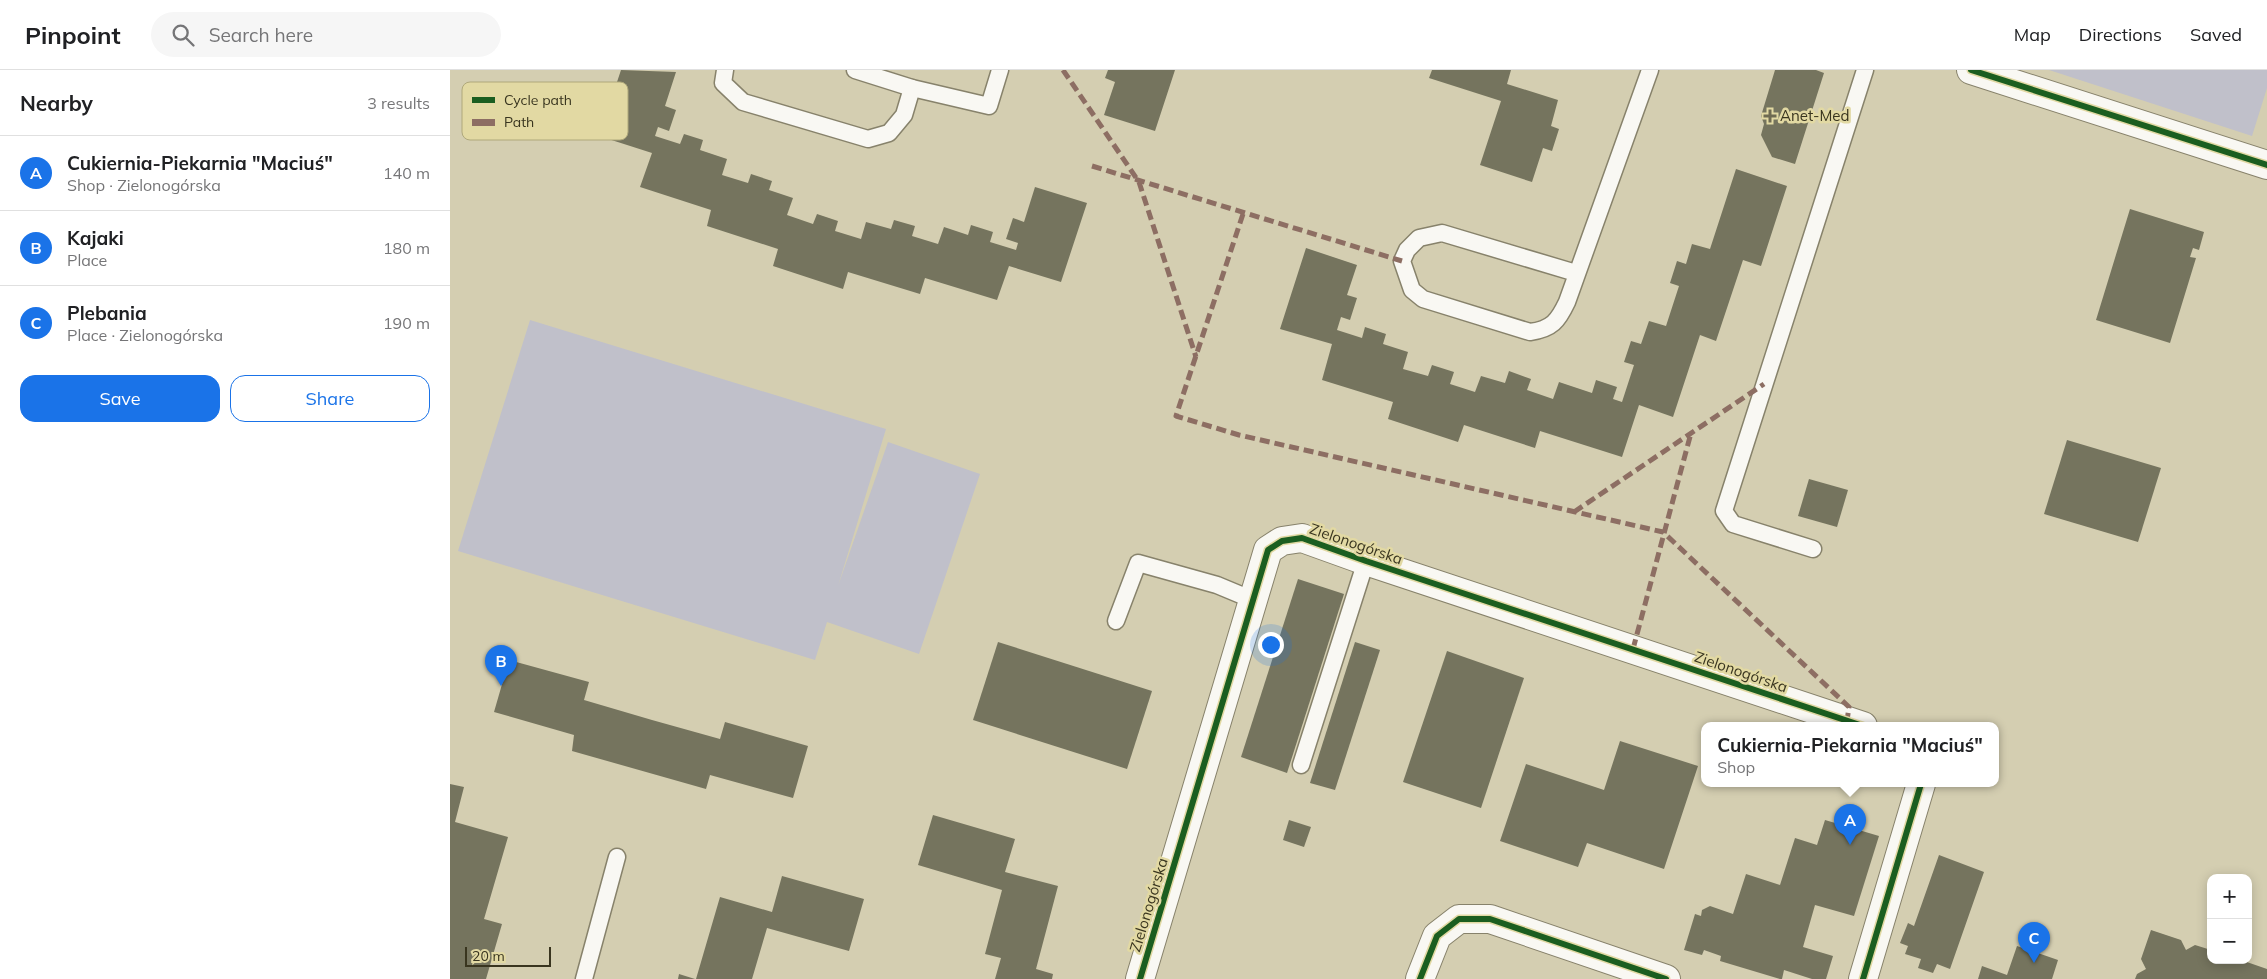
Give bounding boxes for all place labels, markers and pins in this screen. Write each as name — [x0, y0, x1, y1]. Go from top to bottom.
place label: Anet-Med — [1780, 106, 1850, 125]
marker: Anet-Med — [1764, 110, 1776, 122]
pin: B — [485, 645, 517, 686]
pin: A — [1834, 804, 1866, 845]
pin: C — [2018, 922, 2050, 963]

